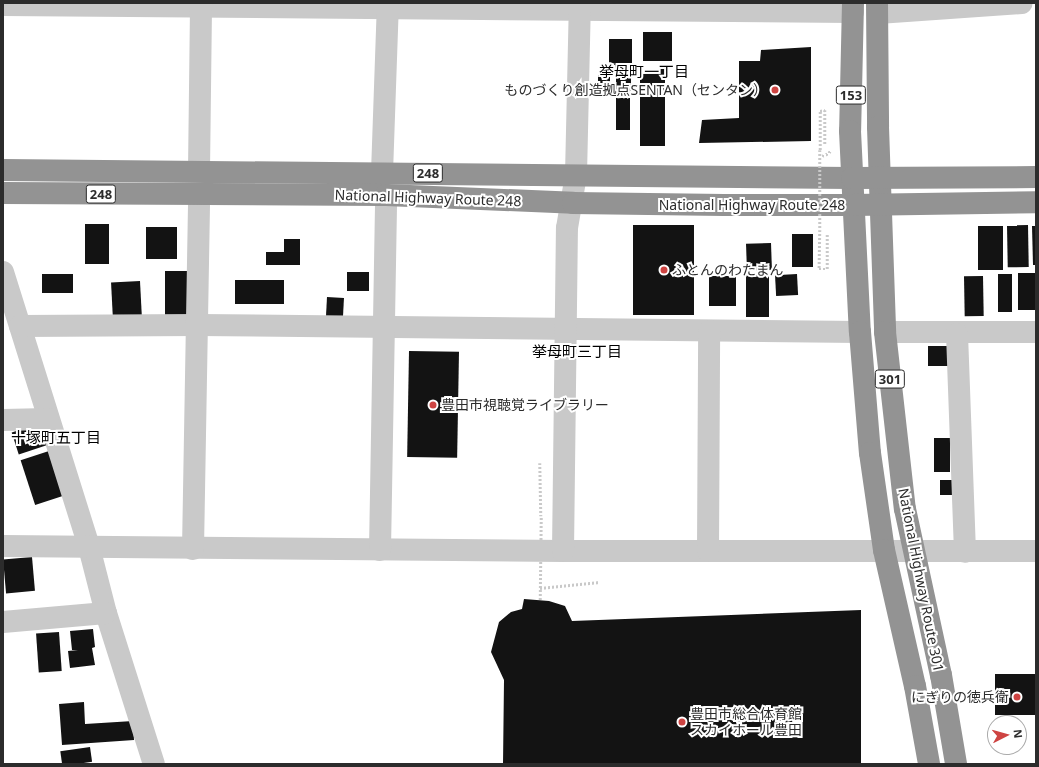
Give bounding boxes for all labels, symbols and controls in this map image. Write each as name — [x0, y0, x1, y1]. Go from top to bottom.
district label: 挙母町一丁目 — [599, 63, 689, 81]
place label: ものづくり創造拠点SENTAN（センタン） — [505, 82, 767, 98]
road number: 153 — [835, 84, 867, 106]
marker: ものづくり創造拠点SENTAN（センタン） — [770, 85, 780, 95]
road number: 248 — [412, 162, 444, 184]
road number: 248 — [85, 183, 117, 205]
street label: National Highway Route 248 — [334, 186, 522, 210]
street label: National Highway Route 248 — [659, 197, 845, 213]
place label: ふとんのわたまん — [672, 262, 784, 278]
marker: ふとんのわたまん — [659, 265, 669, 275]
district label: 挙母町三丁目 — [532, 343, 622, 361]
road number: 301 — [874, 368, 906, 390]
place label: 豊田市視聴覚ライブラリー — [441, 397, 609, 413]
marker: 豊田市視聴覚ライブラリー — [428, 400, 438, 410]
district label: 十塚町五丁目 — [11, 429, 101, 447]
street label: National Highway Route 301 — [895, 487, 947, 673]
place label: にぎりの徳兵衛 — [911, 689, 1009, 705]
marker: にぎりの徳兵衛 — [1012, 692, 1022, 702]
place label: 豊田市総合体育館 スカイホール豊田 — [690, 706, 802, 738]
north arrow — [987, 715, 1027, 755]
marker: 豊田市総合体育館 スカイホール豊田 — [677, 717, 687, 727]
text: N — [1011, 729, 1026, 739]

